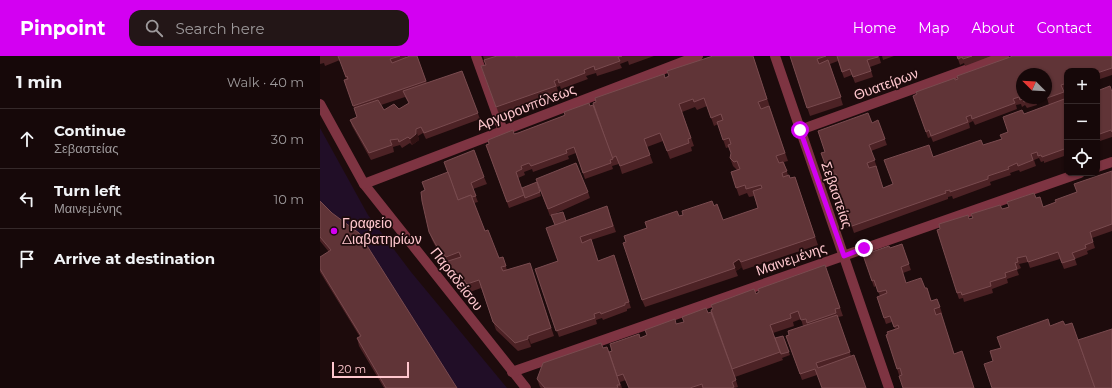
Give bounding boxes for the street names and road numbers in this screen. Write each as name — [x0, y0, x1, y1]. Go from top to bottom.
street label: Θυατείρων — [851, 64, 921, 104]
street label: Αργυρουπόλεως — [474, 80, 578, 134]
street label: Σεβαστείας — [817, 159, 857, 231]
street label: Μαινεμένης — [753, 238, 829, 279]
street label: Παραδείσου — [427, 244, 487, 314]

